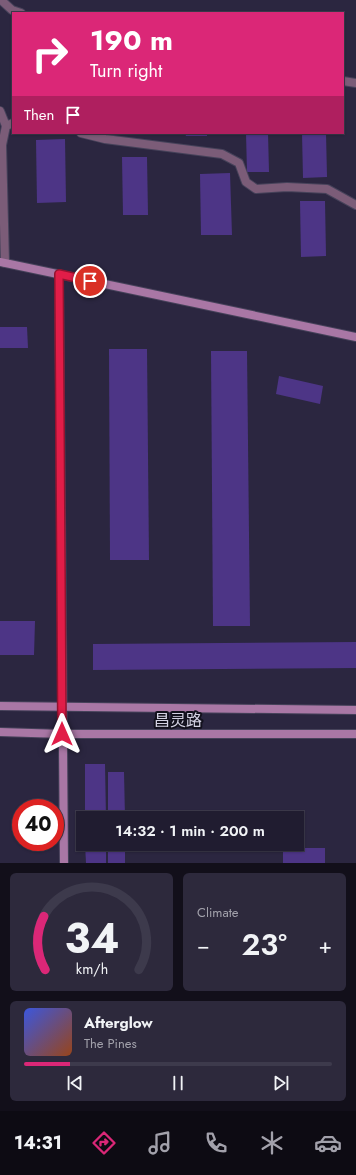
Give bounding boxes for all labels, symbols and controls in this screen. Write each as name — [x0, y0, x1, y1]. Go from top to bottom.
text: 190 m — [90, 20, 173, 61]
icon: right — [24, 28, 76, 80]
text: Turn right — [90, 58, 162, 84]
text: Then — [24, 104, 54, 126]
icon: arrive — [62, 104, 84, 126]
pin — [73, 264, 107, 298]
icon: arrive — [79, 270, 101, 292]
street label: 昌灵路 — [154, 709, 202, 732]
position arrow — [41, 713, 83, 755]
speed limit sign: 40 — [12, 799, 64, 851]
text: 14:32 · 1 min · 200 m — [115, 820, 265, 842]
text: Climate — [197, 903, 238, 922]
text: 34 — [64, 908, 119, 969]
text: 23° — [241, 923, 287, 966]
text: − — [197, 929, 210, 961]
text: + — [318, 929, 332, 961]
text: km/h — [75, 959, 108, 979]
text: Afterglow — [84, 1012, 153, 1034]
text: The Pines — [84, 1034, 137, 1053]
icon: previous — [64, 1072, 86, 1094]
icon: pause — [167, 1072, 189, 1094]
icon: next — [270, 1072, 292, 1094]
icon: directions — [90, 1129, 118, 1157]
icon: music — [146, 1129, 174, 1157]
icon: phone — [202, 1129, 230, 1157]
icon: climate — [258, 1129, 286, 1157]
icon: car — [314, 1129, 342, 1157]
text: 14:31 — [14, 1130, 62, 1156]

